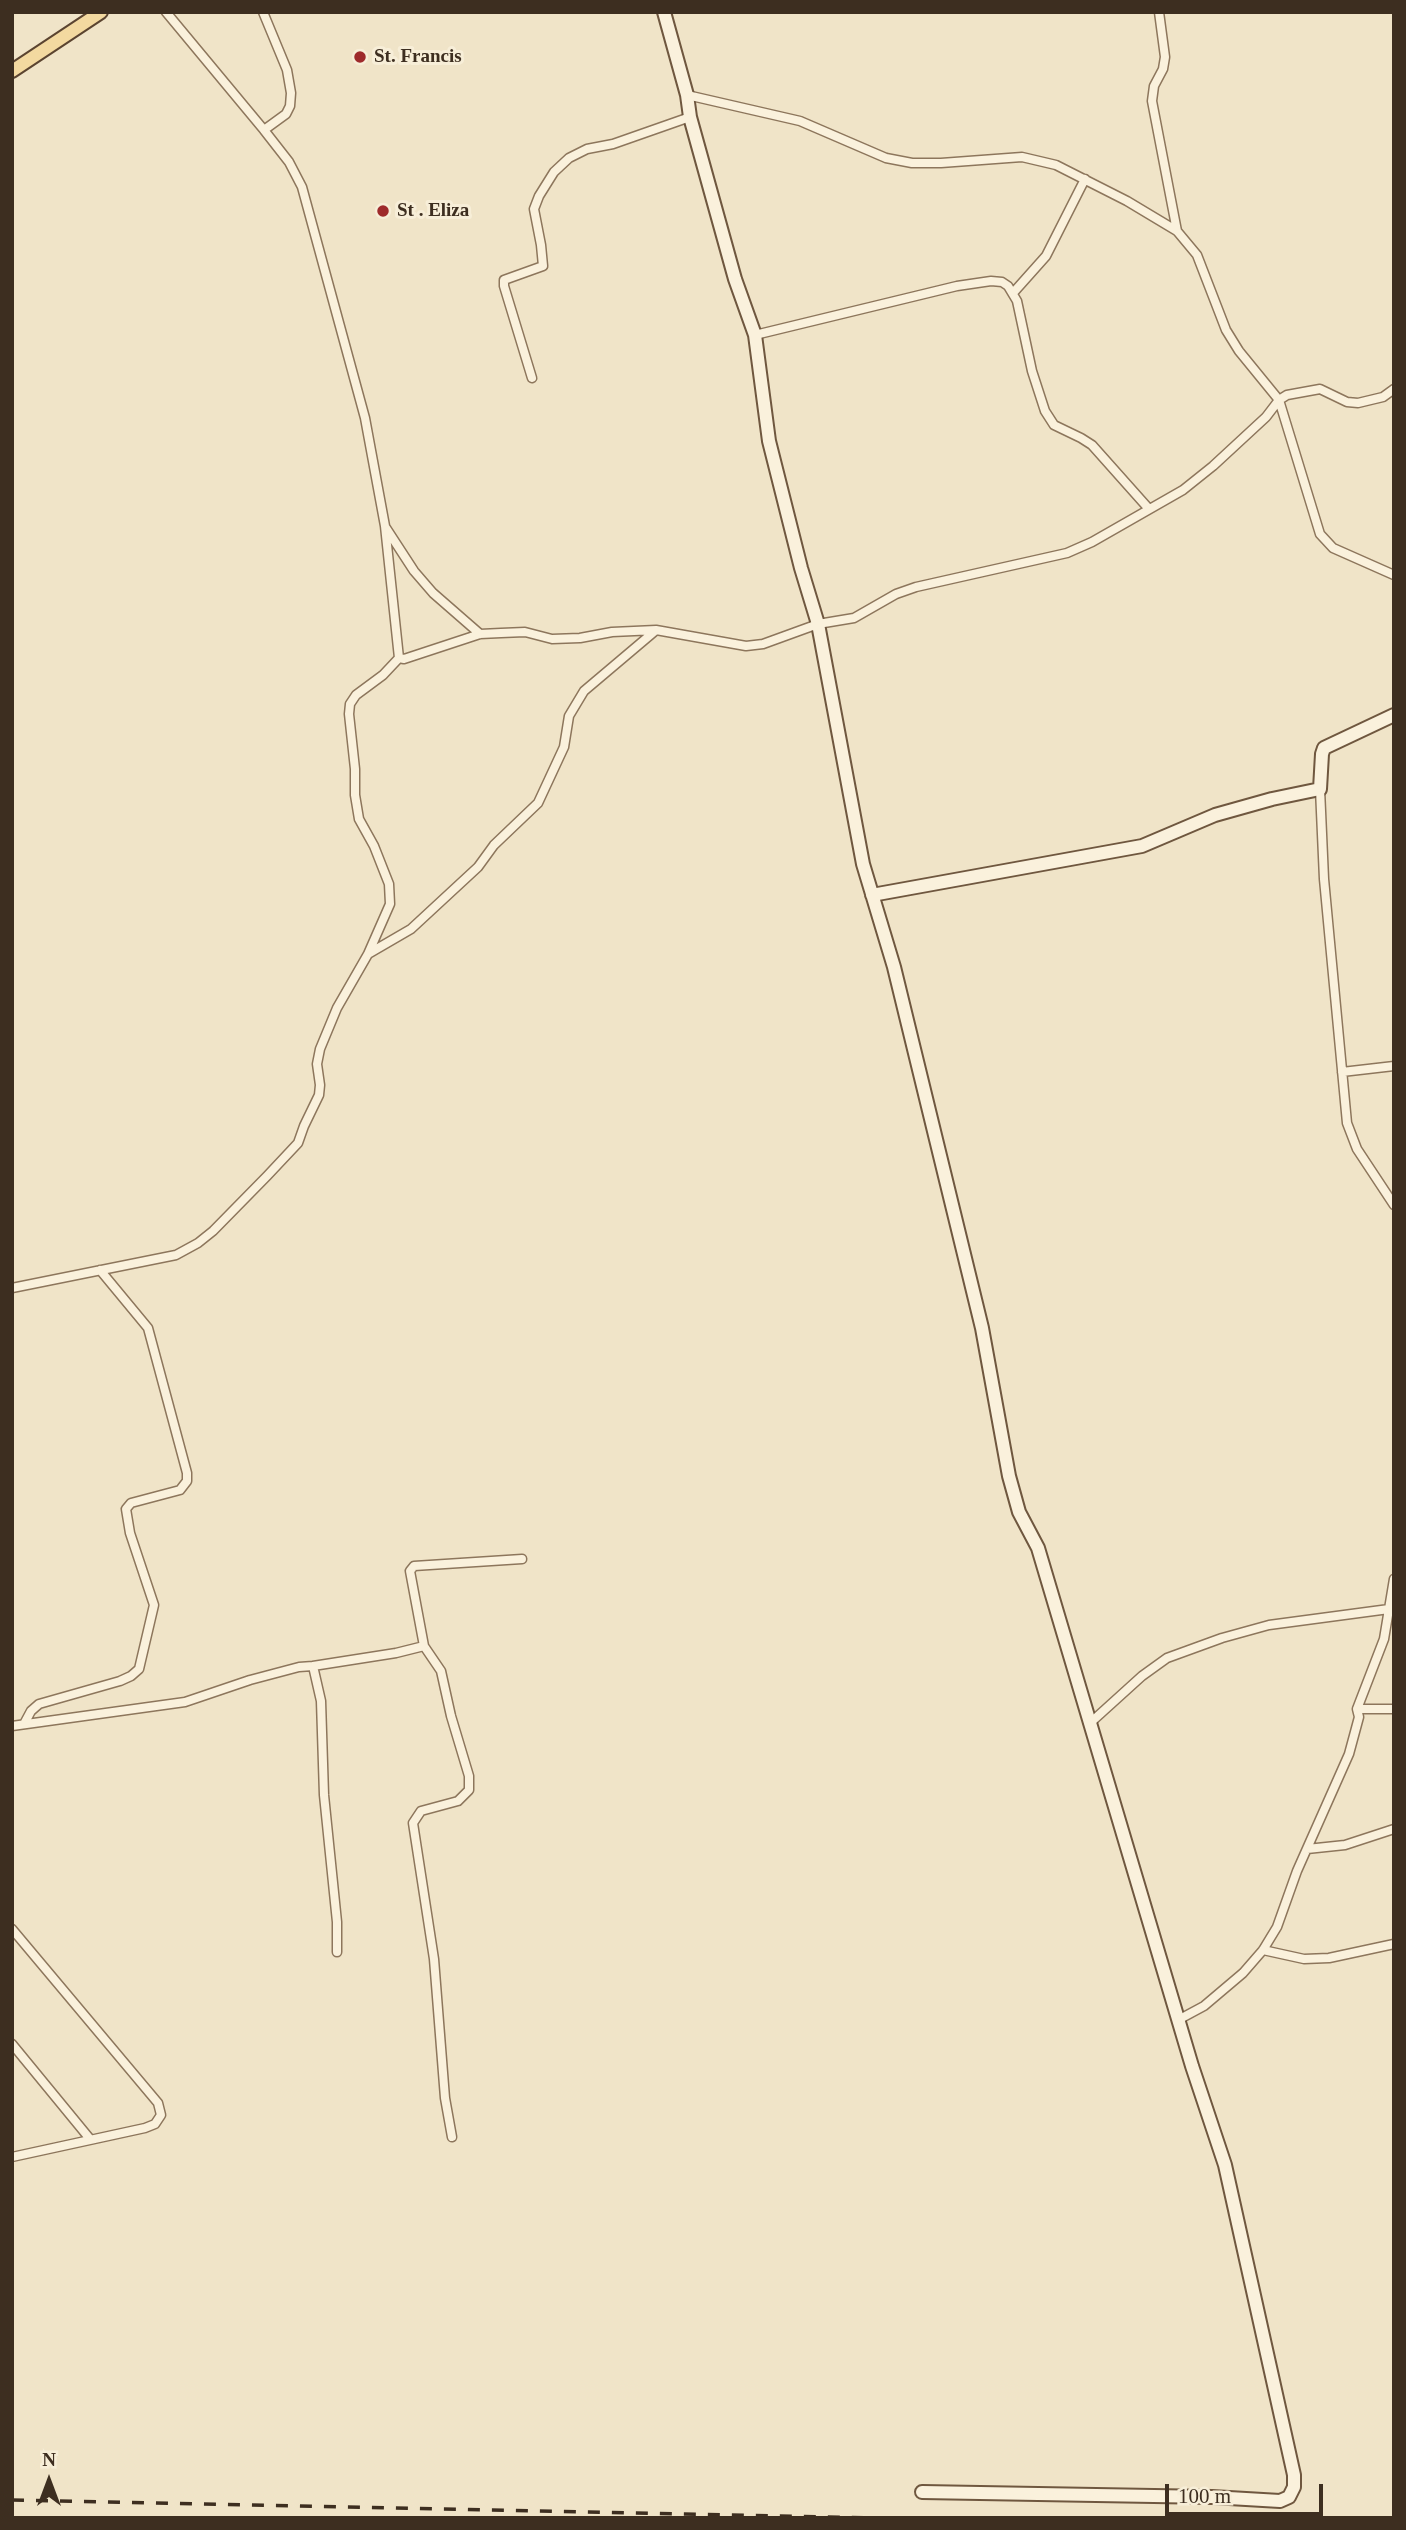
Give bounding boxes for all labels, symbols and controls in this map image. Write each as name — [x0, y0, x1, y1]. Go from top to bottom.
place label: St. Francis — [374, 46, 462, 68]
marker: St. Francis — [352, 49, 368, 65]
place label: St . Eliza — [397, 200, 469, 222]
marker: St . Eliza — [375, 203, 391, 219]
north arrow — [14, 2446, 84, 2516]
text: N — [42, 2449, 56, 2470]
scale bar — [1168, 2470, 1326, 2514]
text: 100 m — [1178, 2484, 1231, 2508]

